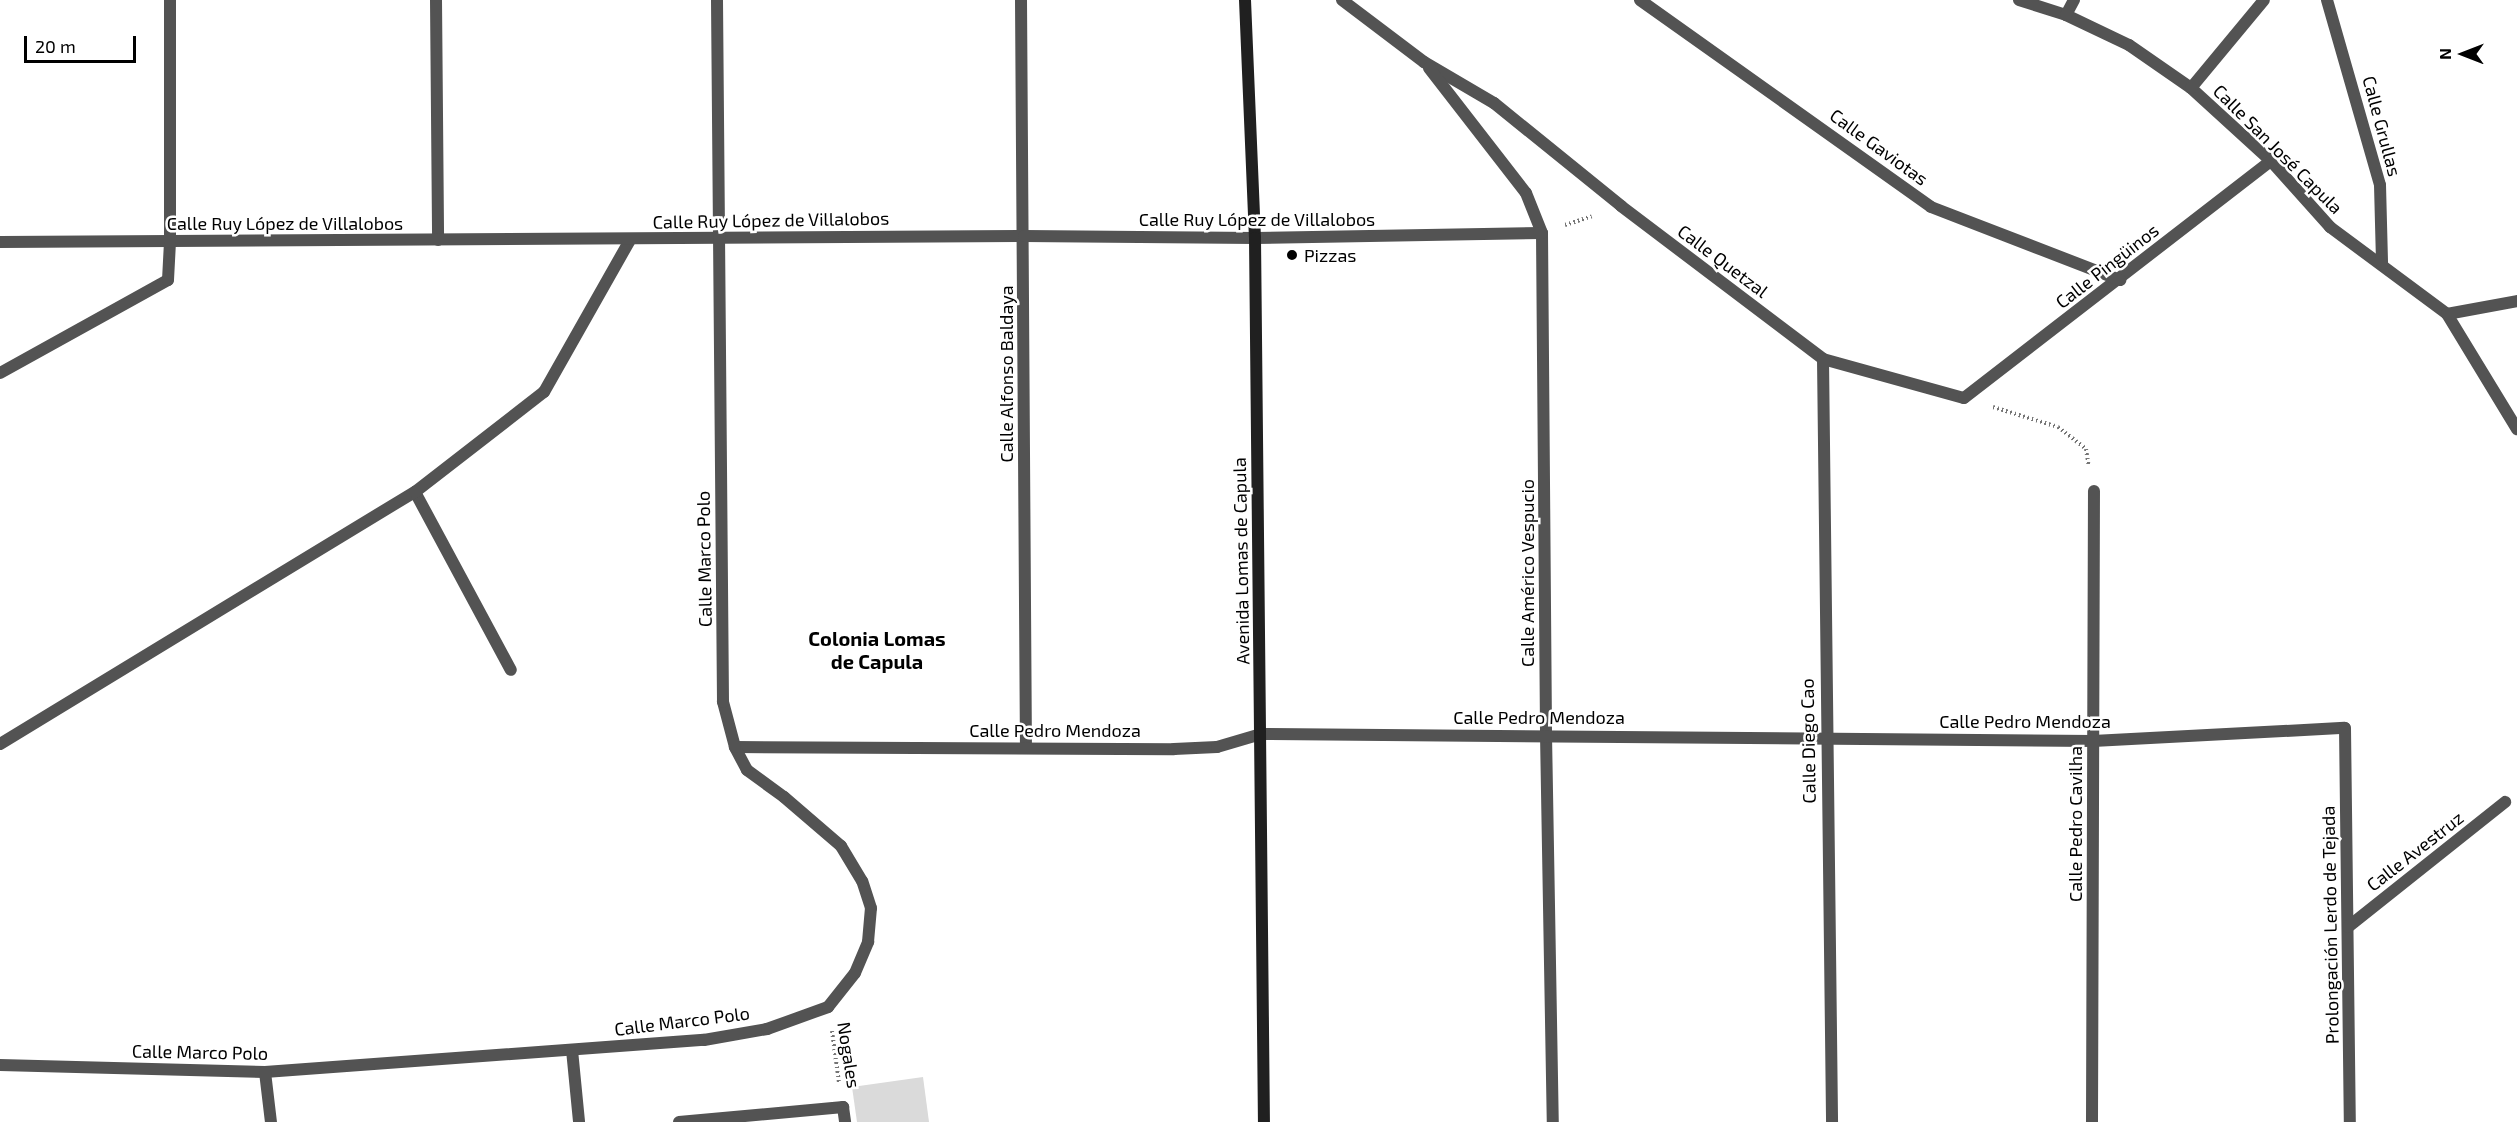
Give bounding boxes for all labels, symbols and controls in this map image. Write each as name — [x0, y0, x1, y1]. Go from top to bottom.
scale bar — [27, 24, 140, 62]
north arrow — [2433, 24, 2493, 84]
text: 20 m — [35, 35, 76, 57]
text: N — [2435, 48, 2454, 60]
street label: Calle Grullas — [2358, 73, 2406, 179]
street label: Calle San José Capula — [2209, 80, 2347, 218]
street label: Calle Gaviotas — [1826, 104, 1932, 190]
street label: Calle Ruy López de Villalobos — [652, 207, 890, 233]
street label: Calle Ruy López de Villalobos — [1138, 208, 1376, 230]
street label: Calle Ruy López de Villalobos — [166, 212, 404, 234]
street label: Calle Pingüinos — [2051, 219, 2163, 313]
street label: Calle Quetzal — [1673, 220, 1773, 302]
place label: Pizzas — [1304, 244, 1356, 266]
marker: Pizzas — [1285, 248, 1299, 262]
street label: Calle Alfonso Baldaya — [995, 285, 1017, 463]
street label: Avenida Lomas de Capula — [1228, 457, 1254, 665]
street label: Calle Américo Vespucio — [1516, 479, 1538, 667]
street label: Calle Marco Polo — [692, 491, 716, 627]
district label: Colonia Lomas de Capula — [808, 626, 946, 673]
street label: Calle Diego Cao — [1796, 678, 1820, 804]
street label: Calle Pedro Mendoza — [1453, 706, 1625, 728]
street label: Calle Pedro Mendoza — [1939, 710, 2111, 732]
street label: Calle Pedro Mendoza — [969, 719, 1141, 741]
street label: Calle Pedro Cavilha — [2064, 746, 2086, 902]
street label: Prolongación Lerdo de Tejada — [2317, 805, 2343, 1045]
street label: Calle Avestruz — [2362, 806, 2468, 896]
street label: Calle Marco Polo — [613, 1002, 751, 1040]
street label: Nogales — [833, 1020, 865, 1090]
street label: Calle Marco Polo — [132, 1040, 268, 1064]

